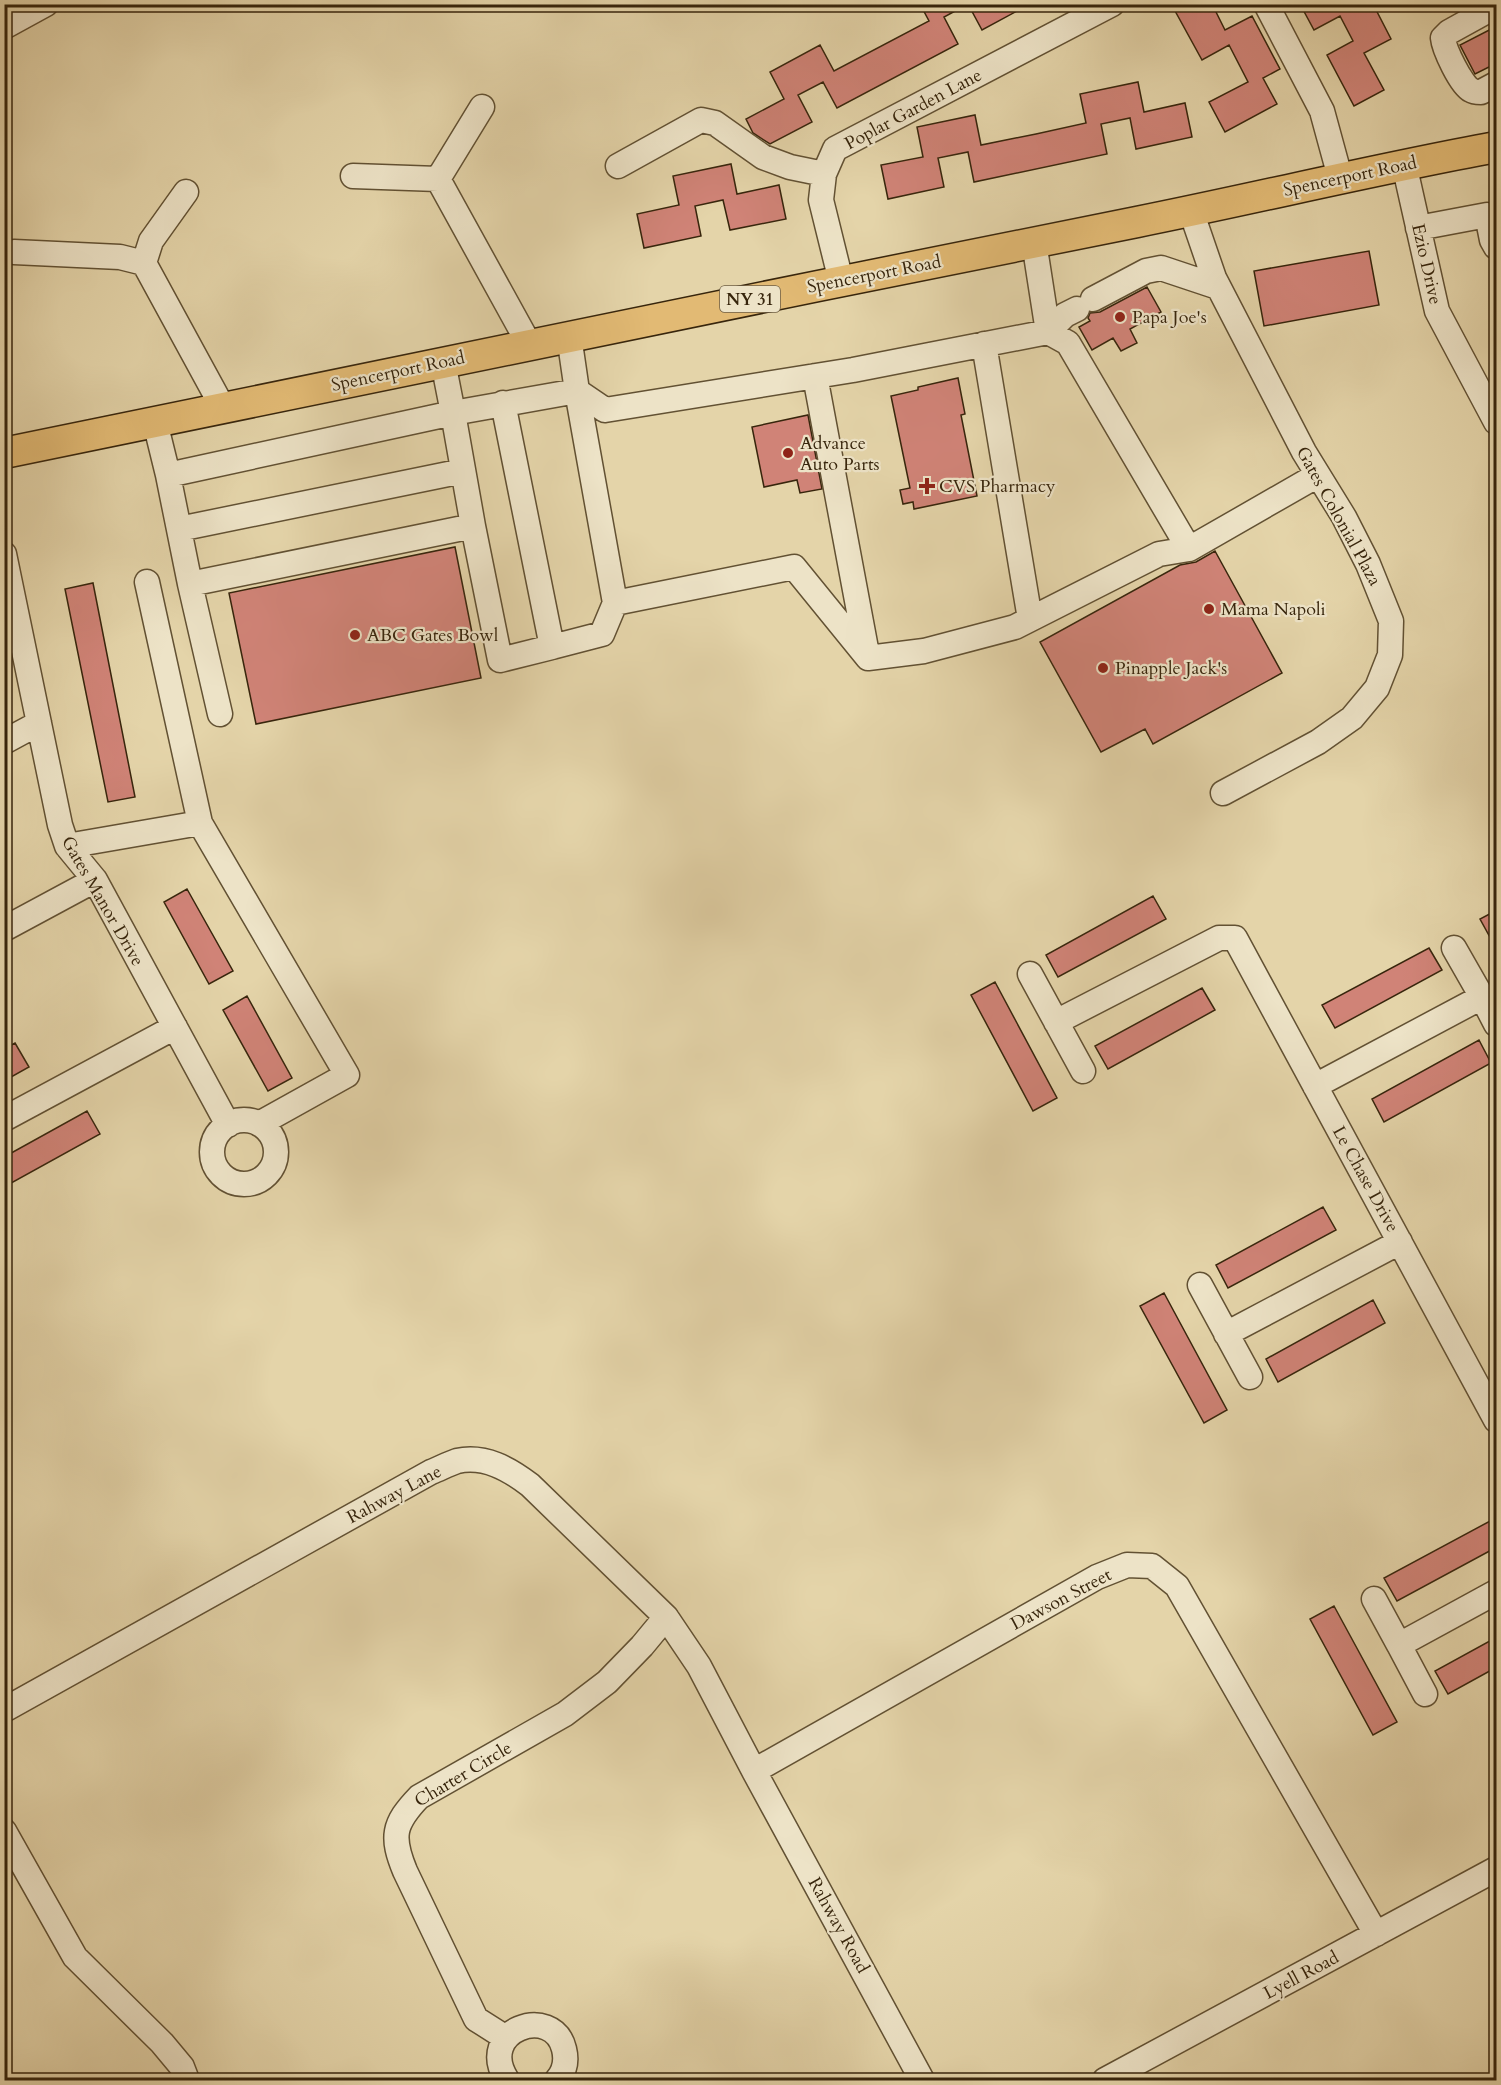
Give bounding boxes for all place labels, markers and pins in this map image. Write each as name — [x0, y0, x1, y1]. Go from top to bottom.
place label: Papa Joe's — [1132, 305, 1207, 330]
marker: Papa Joe's — [1113, 310, 1127, 324]
place label: Advance Auto Parts — [800, 431, 880, 477]
marker: Advance Auto Parts — [781, 446, 795, 460]
place label: CVS Pharmacy — [939, 474, 1056, 499]
marker: CVS Pharmacy — [920, 479, 934, 493]
place label: Mama Napoli — [1221, 597, 1326, 622]
marker: Mama Napoli — [1202, 602, 1216, 616]
place label: ABC Gates Bowl — [367, 623, 499, 648]
marker: ABC Gates Bowl — [348, 628, 362, 642]
place label: Pinapple Jack's — [1115, 656, 1227, 681]
marker: Pinapple Jack's — [1096, 661, 1110, 675]

